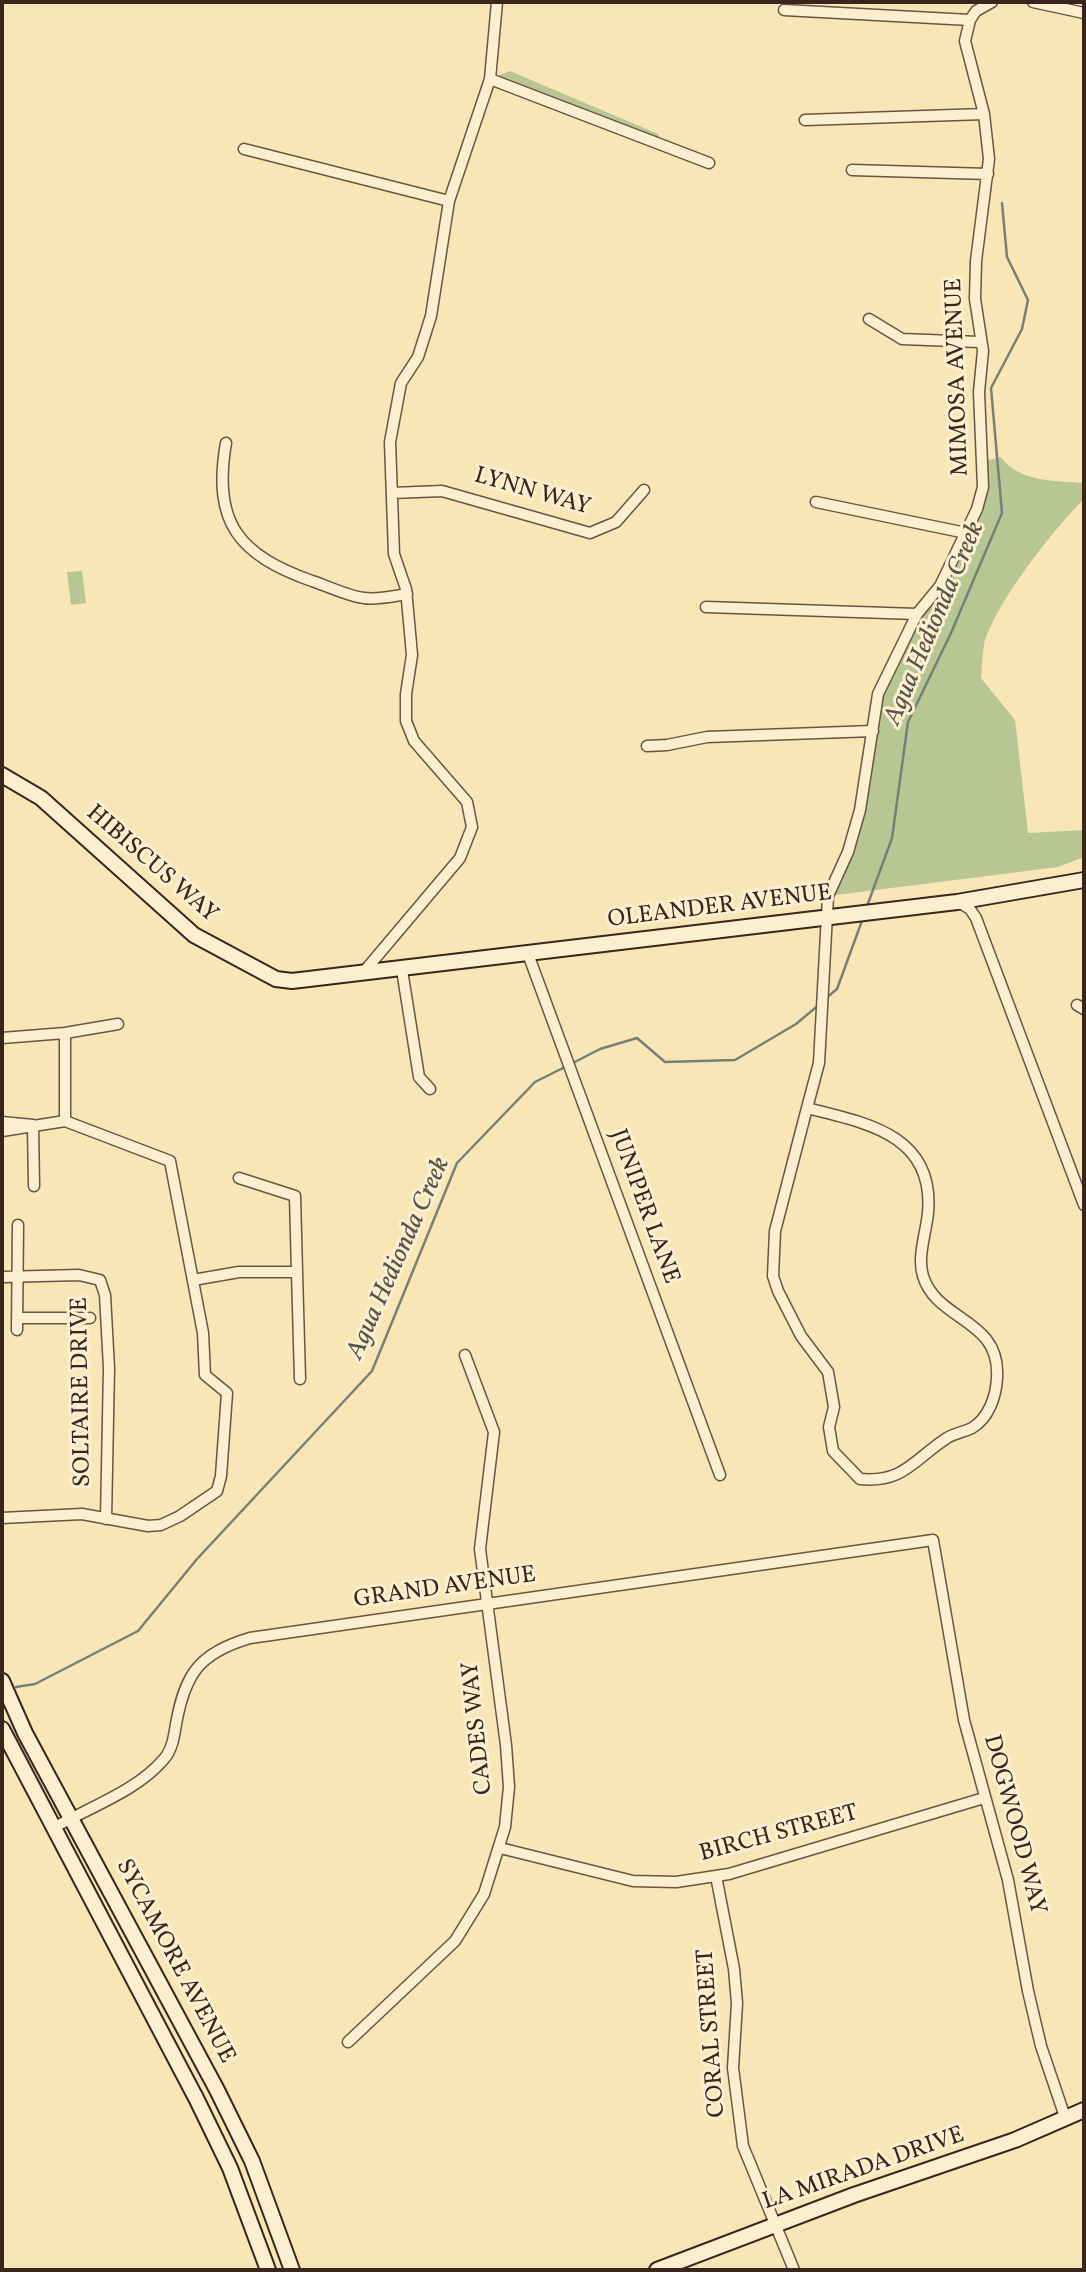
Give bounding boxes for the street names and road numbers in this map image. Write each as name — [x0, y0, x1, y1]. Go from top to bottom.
street label: MIMOSA AVENUE — [941, 277, 977, 477]
street label: LYNN WAY — [470, 463, 594, 523]
street label: HIBISCUS WAY — [79, 800, 223, 930]
street label: OLEANDER AVENUE — [606, 880, 834, 936]
street label: JUNIPER LANE — [602, 1126, 684, 1288]
street label: SOLTAIRE DRIVE — [67, 1297, 99, 1487]
street label: GRAND AVENUE — [352, 1562, 538, 1616]
street label: CADES WAY — [458, 1660, 500, 1796]
street label: DOGWOOD WAY — [975, 1732, 1051, 1918]
street label: BIRCH STREET — [697, 1800, 861, 1870]
street label: SYCAMORE AVENUE — [108, 1855, 240, 2069]
street label: CORAL STREET — [693, 1948, 733, 2118]
street label: LA MIRADA DRIVE — [759, 2122, 969, 2218]

